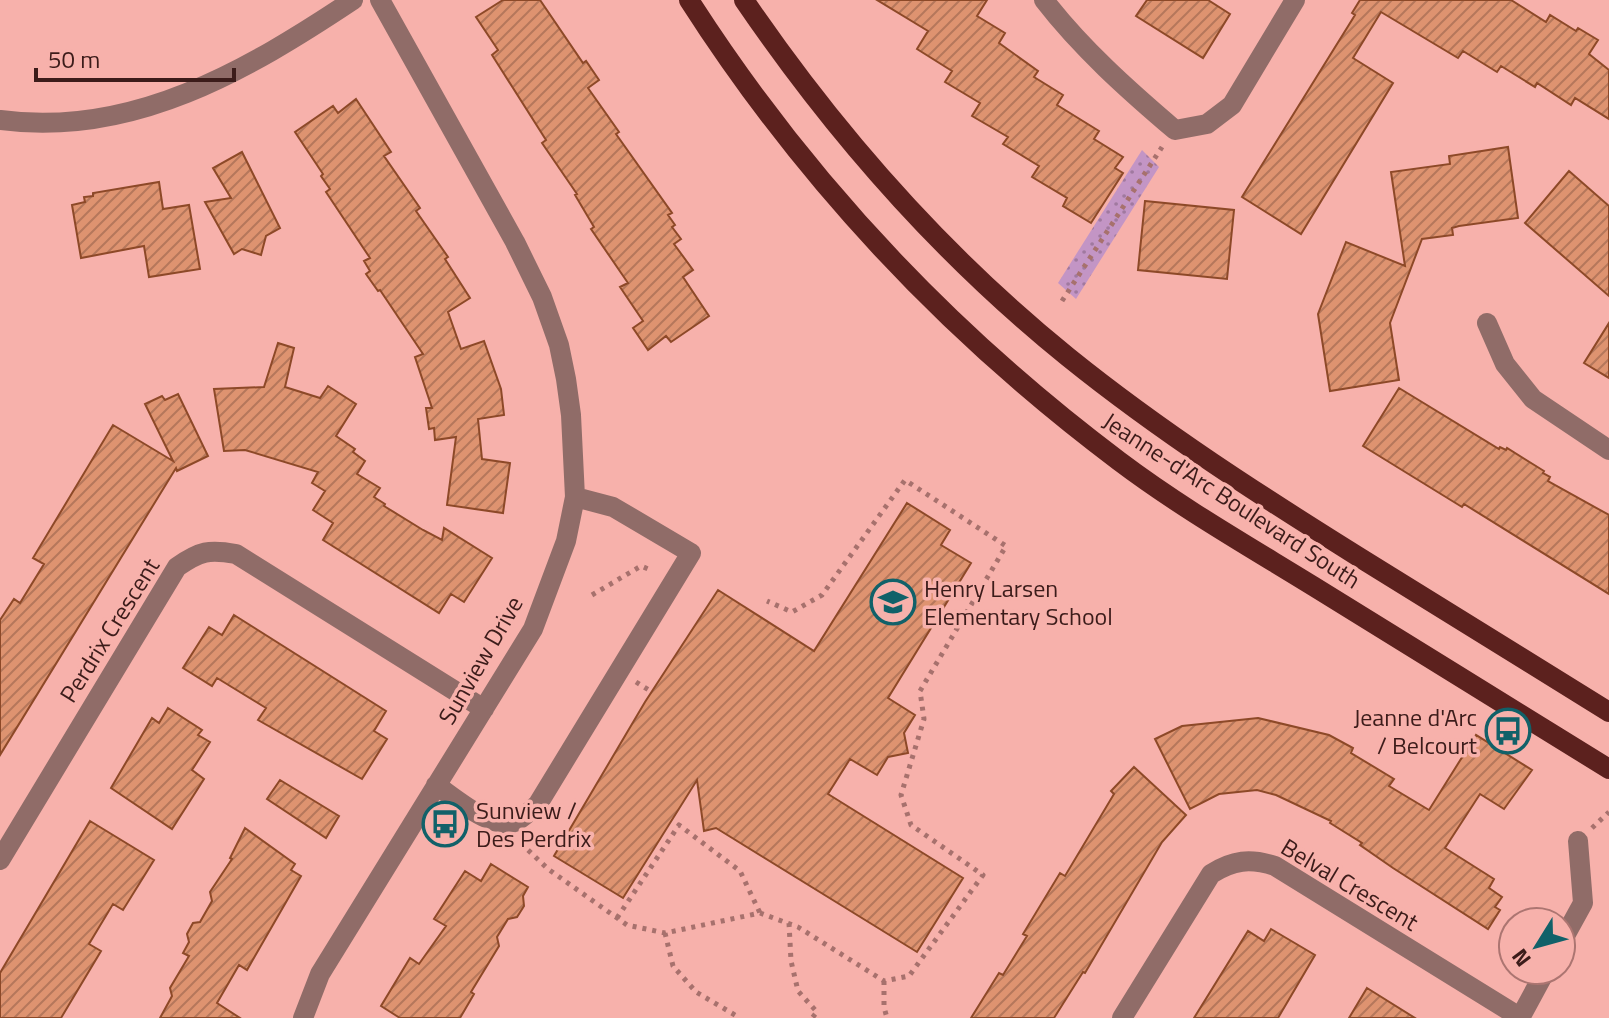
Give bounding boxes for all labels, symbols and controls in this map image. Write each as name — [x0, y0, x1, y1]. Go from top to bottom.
scale bar — [36, 32, 234, 82]
text: 50 m — [48, 41, 100, 77]
street label: Jeanne-d'Arc Boulevard South — [1096, 403, 1368, 597]
street label: Perdrix Crescent — [50, 550, 168, 709]
place label: Henry Larsen Elementary School — [924, 570, 1113, 634]
school or university icon: Henry Larsen Elementary School — [869, 578, 917, 626]
street label: Sunview Drive — [429, 589, 531, 731]
place label: Jeanne d'Arc / Belcourt — [1353, 699, 1478, 763]
bus stop icon: Jeanne d'Arc / Belcourt — [1484, 707, 1532, 755]
place label: Sunview / Des Perdrix — [476, 792, 592, 856]
bus stop icon: Sunview / Des Perdrix — [421, 800, 469, 848]
street label: Belval Crescent — [1274, 829, 1426, 940]
north arrow — [1497, 906, 1577, 986]
text: N — [1503, 942, 1539, 974]

